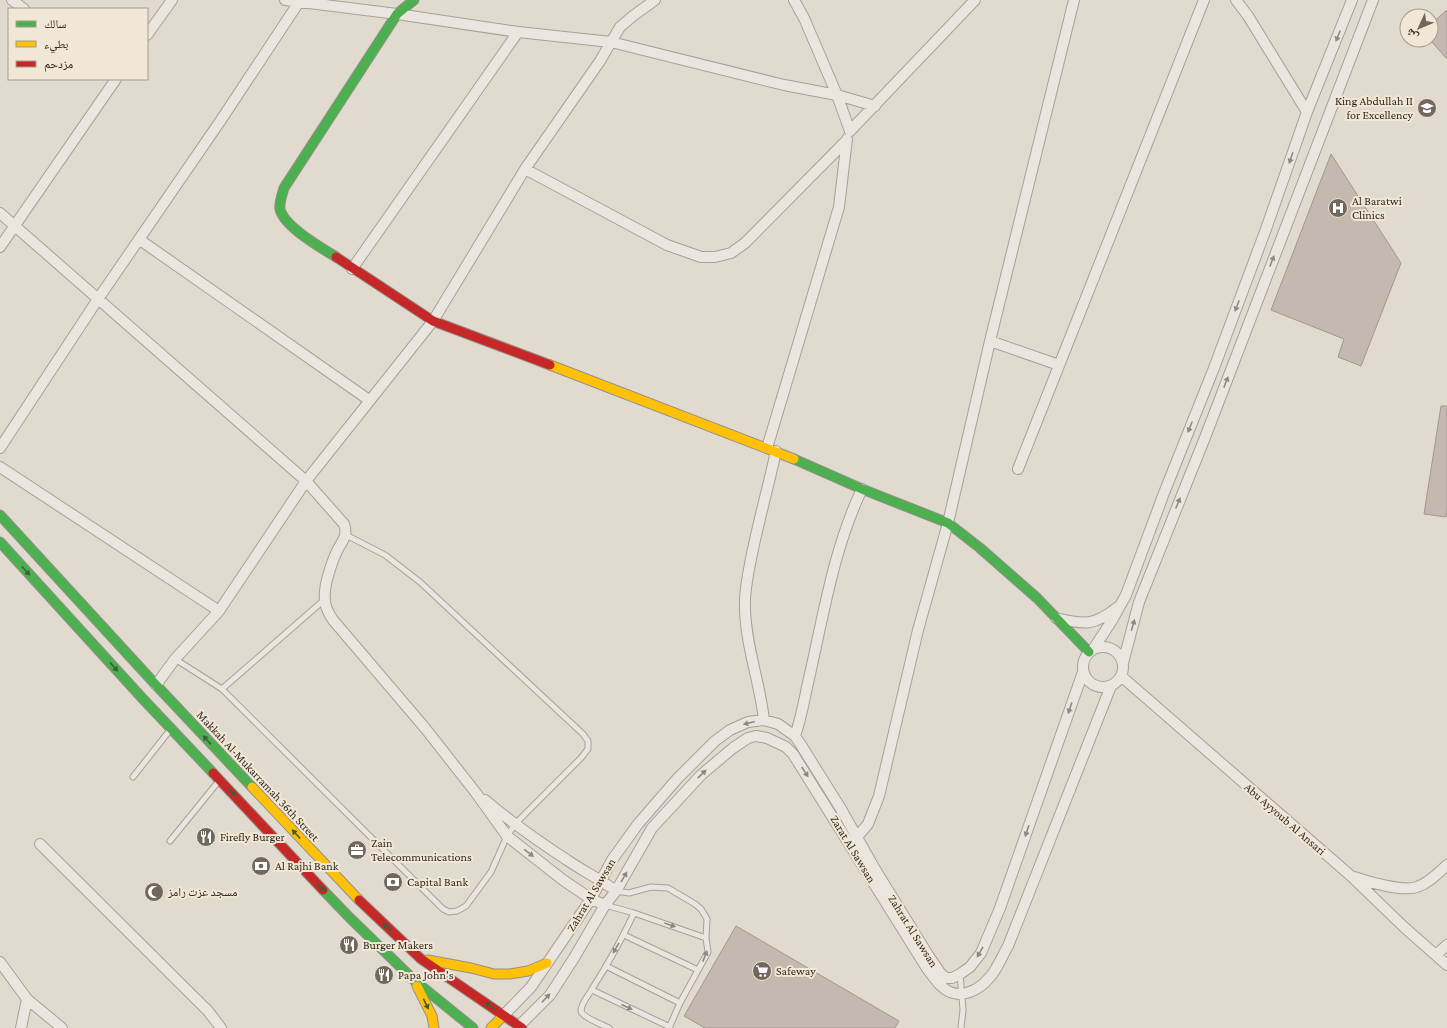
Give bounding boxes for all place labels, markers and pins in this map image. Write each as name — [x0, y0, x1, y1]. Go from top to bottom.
place label: King Abdullah II for Excellency — [1335, 94, 1413, 122]
school or university icon: King Abdullah II for Excellency — [1416, 97, 1438, 119]
place label: Al Baratwi Clinics — [1352, 194, 1402, 222]
hospital icon: Al Baratwi Clinics — [1327, 197, 1349, 219]
restaurant icon: Firefly Burger — [195, 826, 217, 848]
place label: Firefly Burger — [220, 830, 286, 844]
place label: Zain Telecommunications — [371, 836, 472, 864]
office icon: Zain Telecommunications — [346, 839, 368, 861]
bank icon: Al Rajhi Bank — [250, 855, 272, 877]
place label: Al Rajhi Bank — [275, 859, 339, 873]
bank icon: Capital Bank — [382, 871, 404, 893]
place label: Capital Bank — [407, 875, 468, 889]
mosque icon: مسجد عزت رامز — [143, 881, 165, 903]
place label: مسجد عزت رامز — [167, 885, 238, 899]
restaurant icon: Burger Makers — [338, 934, 360, 956]
place label: Burger Makers — [363, 938, 433, 952]
supermarket icon: Safeway — [751, 960, 773, 982]
restaurant icon: Papa John's — [373, 964, 395, 986]
place label: Safeway — [776, 964, 816, 978]
place label: Papa John's — [398, 968, 454, 982]

